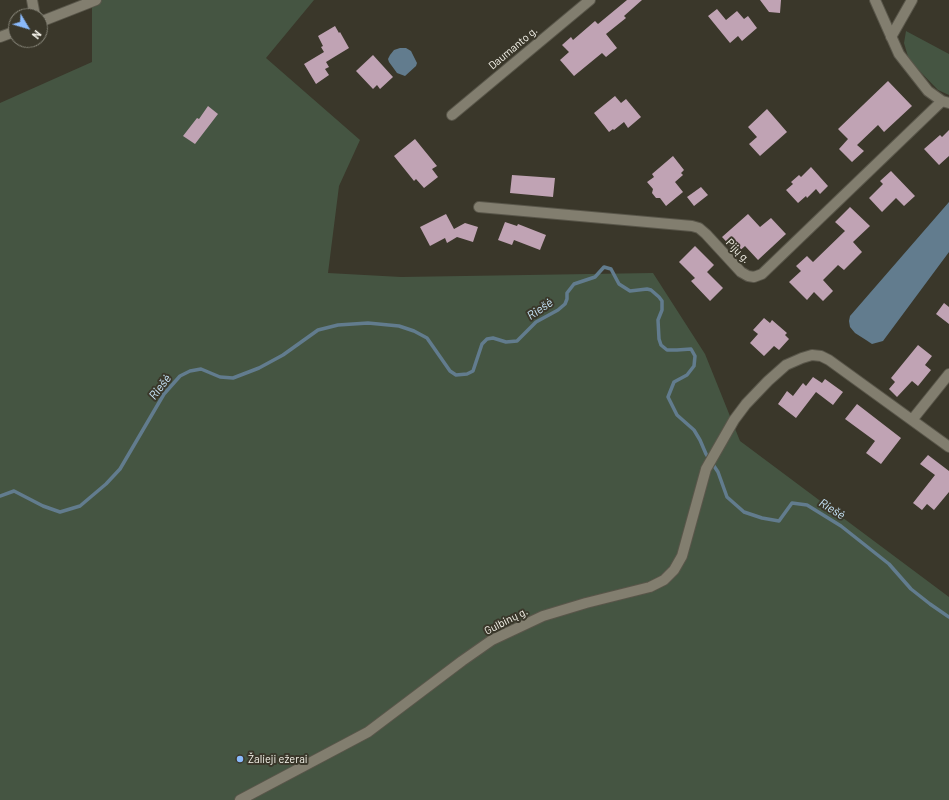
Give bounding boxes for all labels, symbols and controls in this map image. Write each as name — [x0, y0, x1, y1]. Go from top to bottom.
north arrow — [8, 8, 48, 48]
street label: Daumanto g. — [486, 24, 540, 72]
text: N — [30, 28, 44, 42]
street label: Pijų g. — [723, 236, 753, 266]
water label: Riešė — [524, 295, 556, 323]
water label: Riešė — [146, 371, 174, 403]
water label: Riešė — [816, 495, 848, 523]
street label: Gulbinų g. — [482, 604, 530, 638]
place label: Žalieji ežerai — [248, 752, 308, 766]
marker: Žalieji ežerai — [235, 754, 245, 764]

